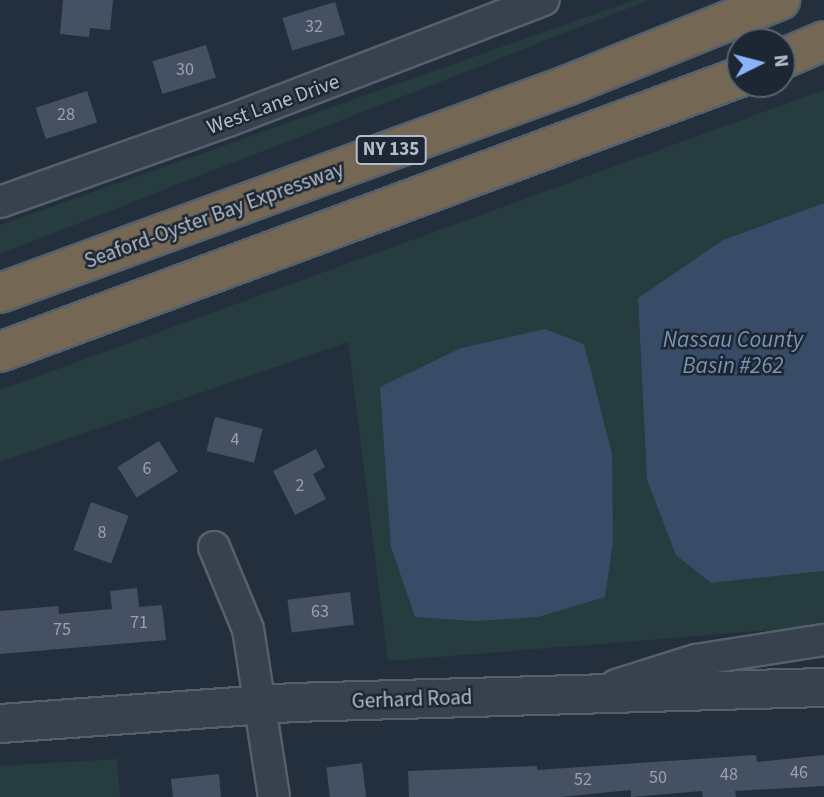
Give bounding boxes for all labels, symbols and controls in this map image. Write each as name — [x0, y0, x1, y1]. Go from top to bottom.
house number: 32 — [305, 16, 323, 38]
north arrow — [726, 28, 796, 98]
text: N — [766, 53, 794, 69]
house number: 30 — [176, 59, 194, 81]
street label: West Lane Drive — [203, 68, 343, 140]
house number: 28 — [57, 104, 75, 126]
road number: NY 135 — [354, 134, 428, 166]
street label: Seaford-Oyster Bay Expressway — [81, 156, 347, 274]
water label: Nassau County Basin #262 — [663, 326, 803, 380]
house number: 4 — [231, 429, 239, 451]
house number: 6 — [143, 458, 151, 480]
house number: 2 — [296, 475, 304, 497]
house number: 8 — [98, 522, 106, 544]
house number: 63 — [311, 601, 329, 623]
house number: 71 — [130, 612, 148, 634]
house number: 75 — [53, 619, 71, 641]
street label: Gerhard Road — [351, 684, 473, 714]
house number: 46 — [790, 762, 808, 784]
house number: 48 — [720, 764, 738, 786]
house number: 50 — [649, 767, 667, 789]
house number: 52 — [574, 769, 592, 791]

